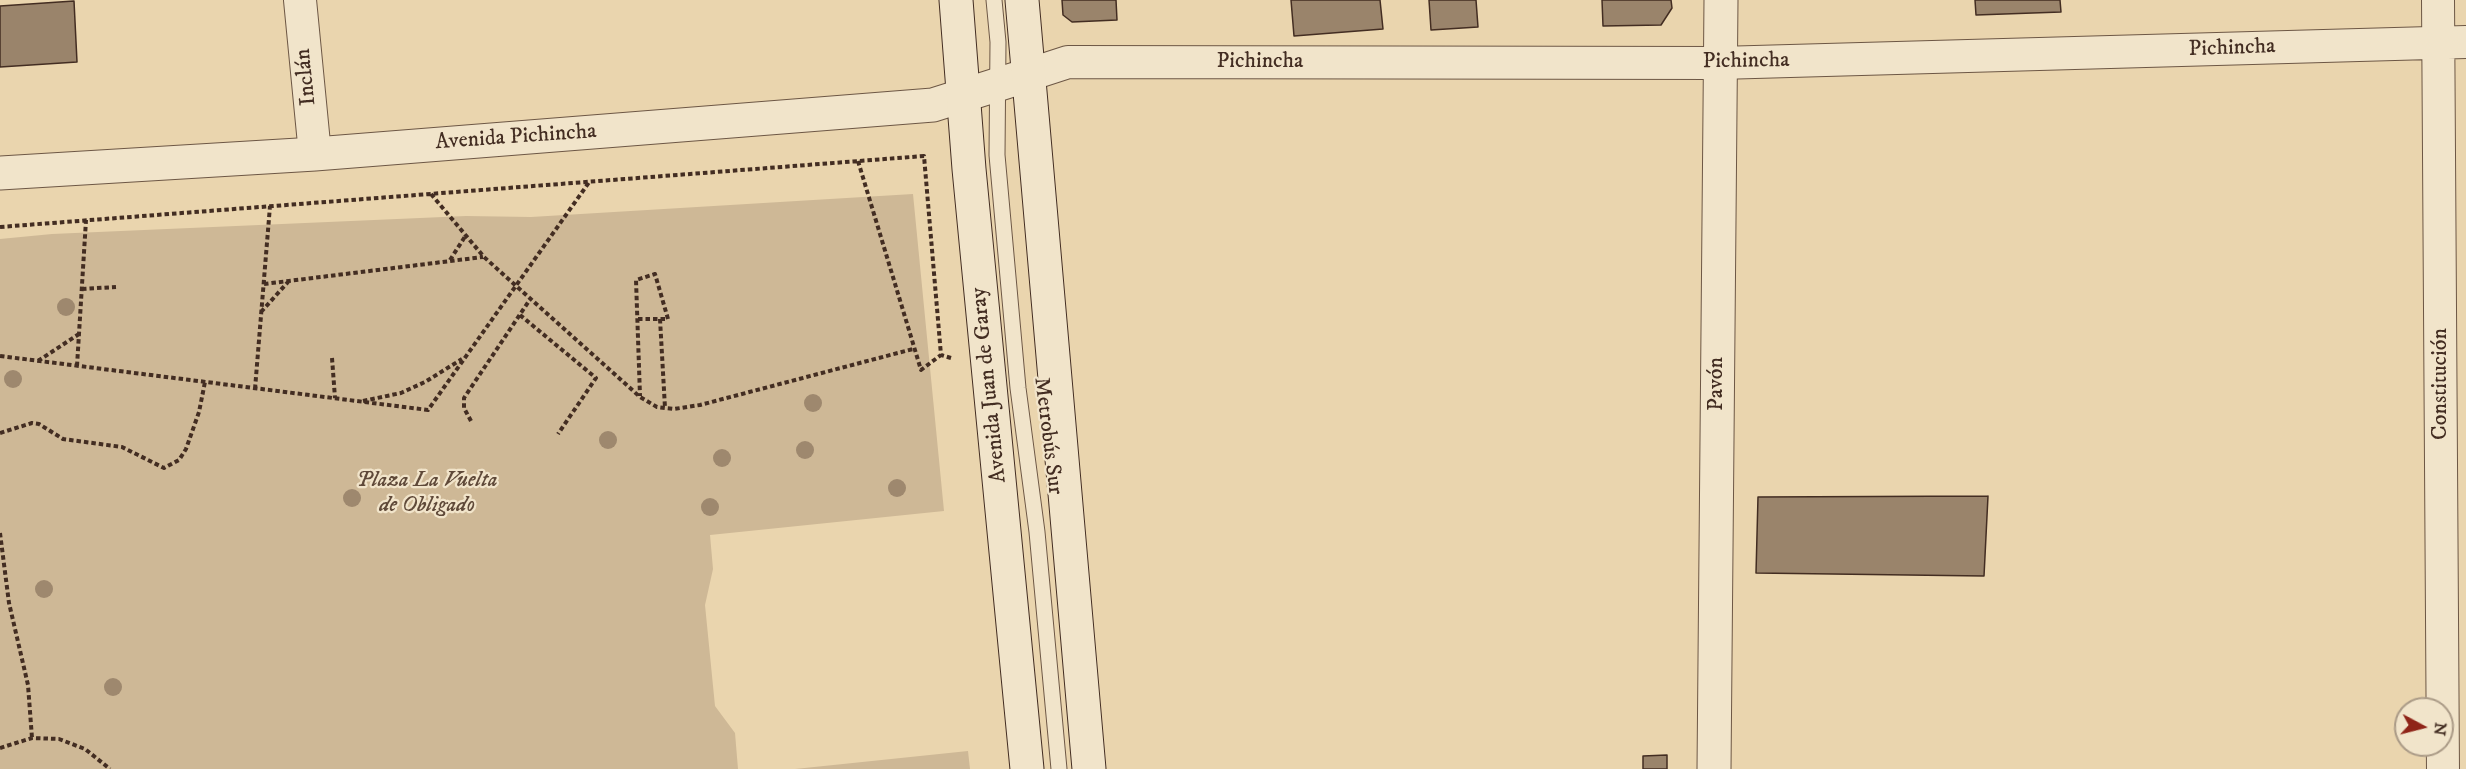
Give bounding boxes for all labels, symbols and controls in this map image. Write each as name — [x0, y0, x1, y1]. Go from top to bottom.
street label: Pichincha — [2188, 34, 2276, 64]
street label: Inclán — [291, 47, 323, 107]
street label: Pichincha — [1702, 48, 1790, 76]
street label: Pichincha — [1217, 49, 1303, 75]
street label: Avenida Pichincha — [435, 119, 597, 157]
street label: Avenida Juan de Garay — [967, 286, 1013, 484]
street label: Constitución — [2428, 328, 2454, 440]
street label: Pavón — [1704, 357, 1730, 411]
street label: Metrobús Sur — [1027, 376, 1067, 496]
park label: Plaza La Vuelta de Obligado — [357, 468, 497, 520]
north arrow — [2394, 697, 2454, 757]
text: N — [2429, 721, 2451, 737]

